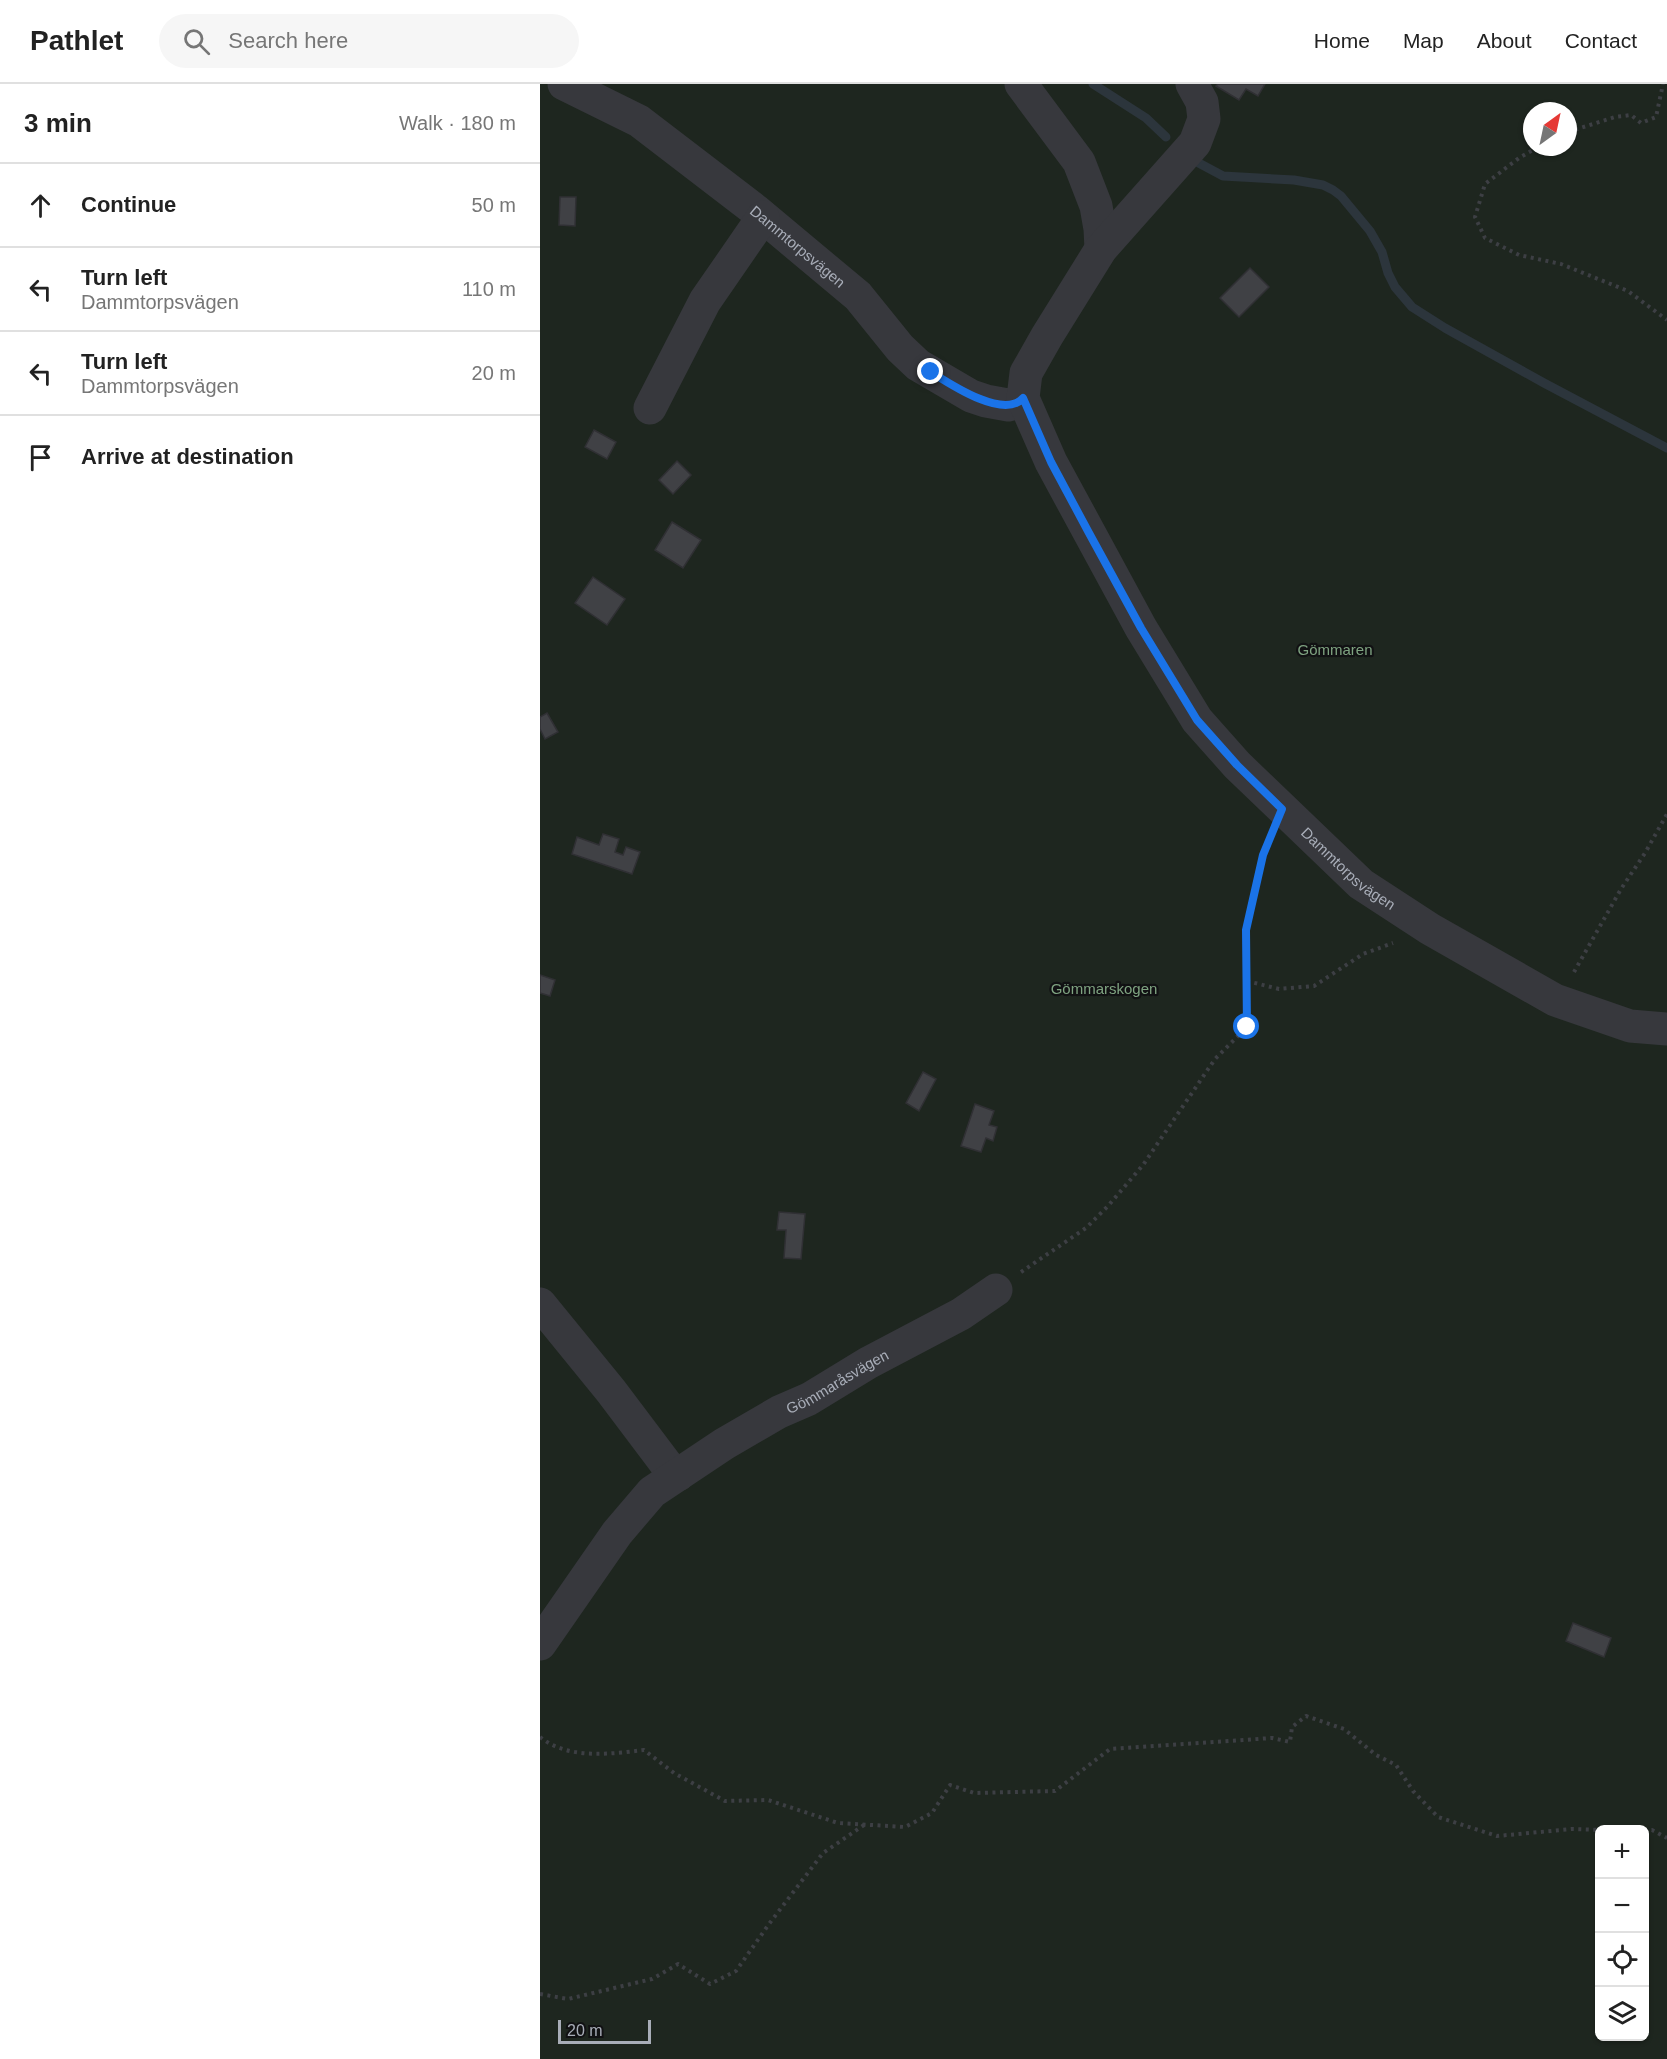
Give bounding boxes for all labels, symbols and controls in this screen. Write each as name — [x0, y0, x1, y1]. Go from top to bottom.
search box — [159, 14, 579, 68]
text: Pathlet — [30, 25, 123, 56]
icon: search — [180, 25, 213, 58]
text: Search here — [228, 28, 348, 53]
text: Home — [1314, 29, 1370, 52]
text: Map — [1403, 29, 1444, 52]
text: About — [1477, 29, 1532, 52]
text: Contact — [1565, 29, 1637, 52]
north arrow — [1523, 102, 1577, 156]
text: 3 min — [24, 108, 92, 138]
text: Walk · 180 m — [399, 112, 516, 134]
icon: ahead — [24, 189, 57, 222]
text: Continue — [81, 192, 176, 217]
text: 50 m — [472, 194, 516, 216]
street label: Dammtorpsvägen — [747, 202, 849, 290]
text: Turn left — [81, 265, 167, 290]
icon: left — [24, 273, 57, 306]
text: 110 m — [462, 278, 516, 300]
text: Dammtorpsvägen — [81, 291, 239, 313]
text: Turn left — [81, 349, 167, 374]
icon: left — [24, 357, 57, 390]
route end — [917, 358, 943, 384]
text: 20 m — [472, 362, 516, 384]
text: Dammtorpsvägen — [81, 375, 239, 397]
icon: arrive — [24, 441, 57, 474]
text: Arrive at destination — [81, 444, 294, 469]
park label: Gömmaren — [1297, 641, 1373, 658]
street label: Dammtorpsvägen — [1298, 823, 1399, 913]
park label: Gömmarskogen — [1051, 980, 1157, 997]
route start — [1233, 1013, 1259, 1039]
street label: Gömmaråsvägen — [783, 1345, 891, 1417]
map controls — [1595, 1825, 1649, 2041]
button: + — [1595, 1825, 1649, 1879]
button: − — [1595, 1879, 1649, 1933]
button: locate — [1595, 1933, 1649, 1987]
button: layers — [1595, 1987, 1649, 2041]
scale bar — [558, 2017, 651, 2044]
text: 20 m — [567, 2022, 603, 2039]

